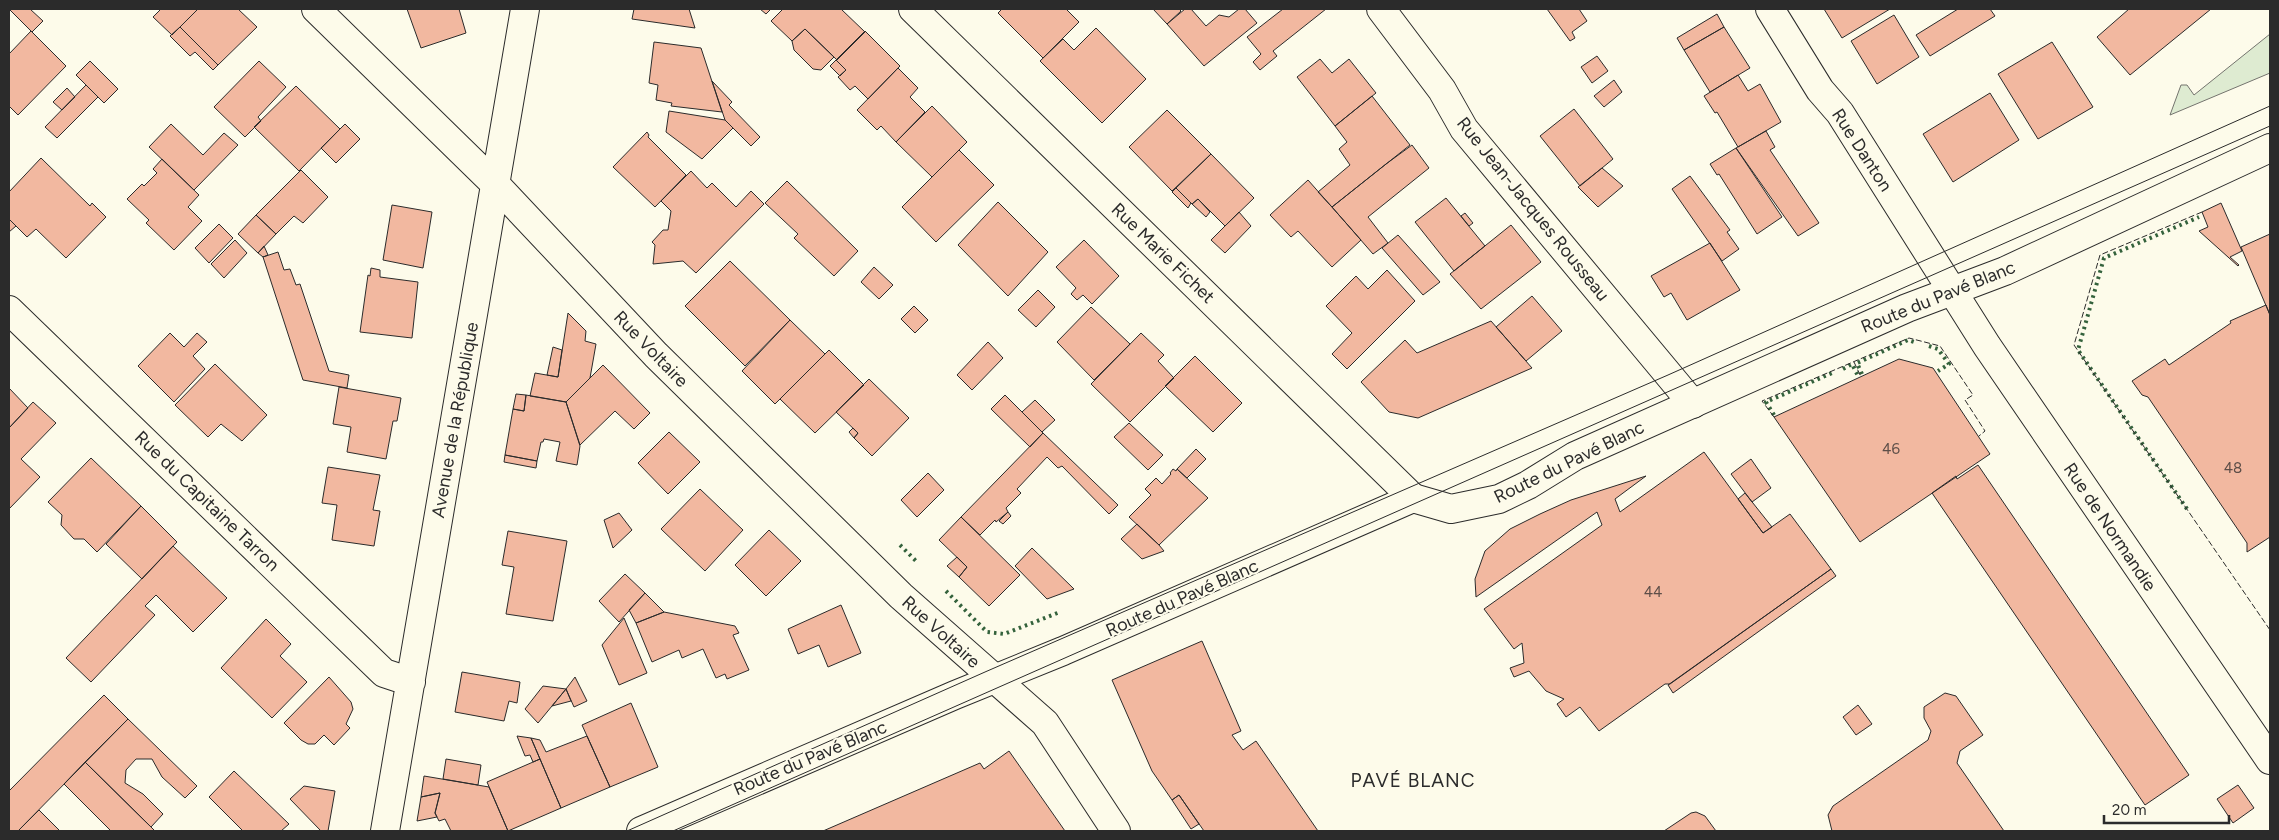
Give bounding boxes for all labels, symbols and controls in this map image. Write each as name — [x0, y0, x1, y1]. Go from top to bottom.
street label: Rue Danton — [1827, 104, 1897, 196]
street label: Rue Jean-Jacques Rousseau — [1452, 113, 1614, 305]
street label: Rue Marie Fichet — [1107, 198, 1219, 308]
street label: Route du Pavé Blanc — [1858, 256, 2019, 338]
street label: Rue Voltaire — [609, 306, 693, 392]
street label: Avenue de la République — [427, 320, 483, 520]
street label: Route du Pavé Blanc — [1490, 416, 1648, 508]
street label: Rue du Capitaine Tarron — [130, 426, 284, 576]
house number: 46 — [1882, 440, 1900, 458]
street label: Rue de Normandie — [2059, 459, 2161, 595]
house number: 48 — [2224, 459, 2242, 477]
street label: Route du Pavé Blanc — [1102, 554, 1262, 641]
house number: 44 — [1644, 583, 1662, 601]
street label: Rue Voltaire — [897, 591, 985, 673]
street label: Route du Pavé Blanc — [730, 716, 890, 800]
district label: PAVÉ BLANC — [1351, 769, 1475, 792]
scale bar — [2104, 792, 2229, 824]
text: 20 m — [2112, 801, 2146, 819]

